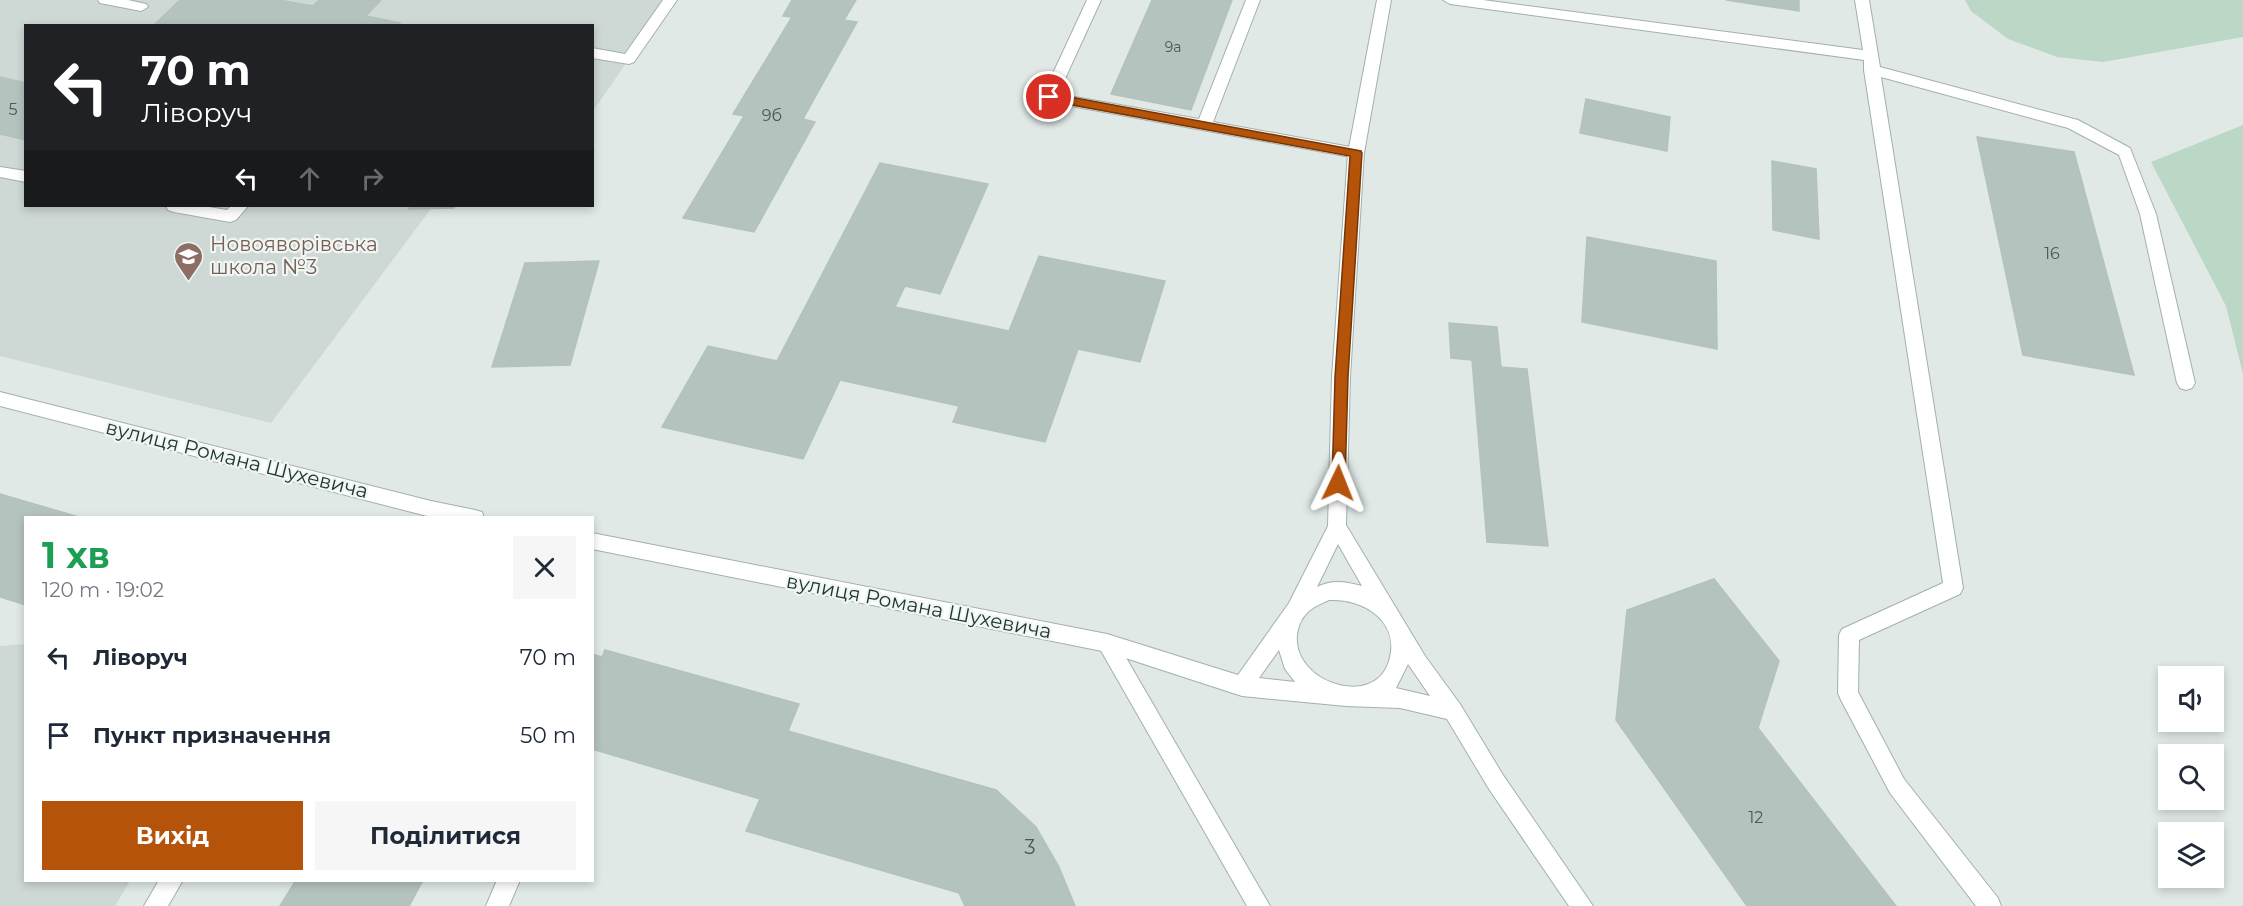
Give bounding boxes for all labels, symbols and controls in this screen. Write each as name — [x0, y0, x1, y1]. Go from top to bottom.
house number: 9а — [1165, 38, 1181, 56]
text: 70 m — [141, 44, 251, 96]
icon: left — [42, 48, 120, 126]
pin — [1023, 71, 1074, 122]
icon: arrive — [1032, 80, 1065, 113]
text: Ліворуч — [141, 96, 253, 129]
house number: 5 — [8, 100, 18, 119]
house number: 9б — [762, 106, 782, 125]
icon: left — [230, 162, 263, 195]
icon: ahead — [293, 162, 326, 195]
icon: right — [356, 162, 389, 195]
place label: Новояворівська школа №3 — [210, 232, 378, 279]
school or university icon: Новояворівська школа №3 — [173, 240, 205, 282]
house number: 16 — [2044, 244, 2060, 263]
street label: вулиця Романа Шухевича — [103, 415, 371, 503]
position arrow — [1306, 451, 1370, 515]
text: 1 хв — [42, 533, 110, 577]
button: close — [513, 536, 576, 599]
street label: вулиця Романа Шухевича — [784, 569, 1054, 643]
text: 120 m · 19:02 — [42, 578, 164, 602]
icon: left — [42, 641, 75, 674]
text: Ліворуч — [93, 644, 188, 671]
text: 70 m — [520, 644, 576, 671]
map controls — [2158, 666, 2224, 888]
button: sound — [2158, 666, 2224, 732]
icon: arrive — [42, 719, 75, 752]
text: Пункт призначення — [93, 722, 331, 749]
text: 50 m — [520, 722, 576, 749]
button: search — [2158, 744, 2224, 810]
button: Вихід — [42, 801, 303, 870]
button: Поділитися — [315, 801, 576, 870]
house number: 12 — [1749, 808, 1763, 827]
button: layers — [2158, 822, 2224, 888]
house number: 3 — [1024, 835, 1036, 859]

